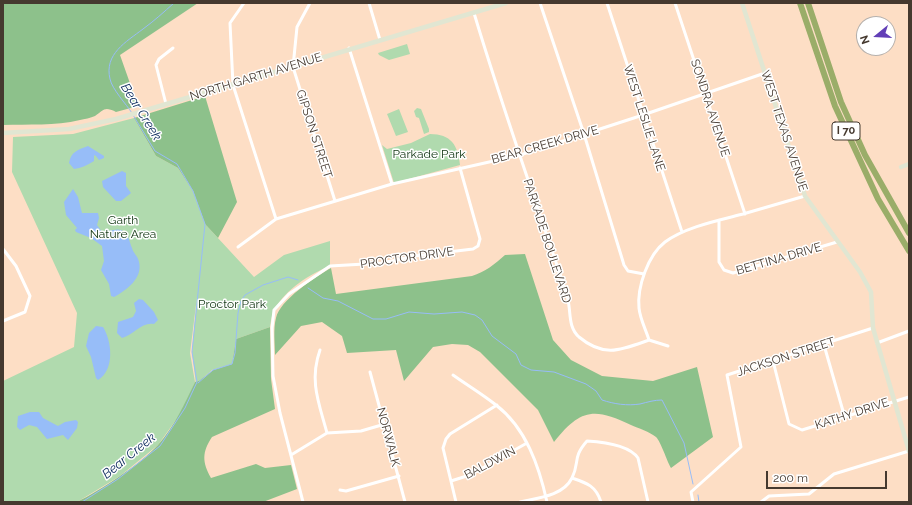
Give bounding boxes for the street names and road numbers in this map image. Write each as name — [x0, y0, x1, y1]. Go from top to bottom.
street label: NORTH GARTH AVENUE — [188, 50, 324, 104]
street label: SONDRA AVENUE — [687, 57, 733, 159]
street label: WEST LESLIE LANE — [620, 63, 668, 173]
street label: WEST TEXAS AVENUE — [758, 69, 810, 193]
street label: GIPSON STREET — [293, 88, 335, 180]
road number: I 70 — [832, 122, 860, 140]
street label: BEAR CREEK DRIVE — [490, 123, 600, 167]
street label: PARKADE BOULEVARD — [520, 177, 574, 305]
street label: BETTINA DRIVE — [735, 240, 823, 278]
street label: PROCTOR DRIVE — [359, 244, 455, 272]
street label: JACKSON STREET — [735, 334, 837, 380]
street label: KATHY DRIVE — [813, 395, 891, 433]
street label: NORWALK — [373, 406, 403, 468]
street label: BALDWIN — [462, 443, 518, 483]

